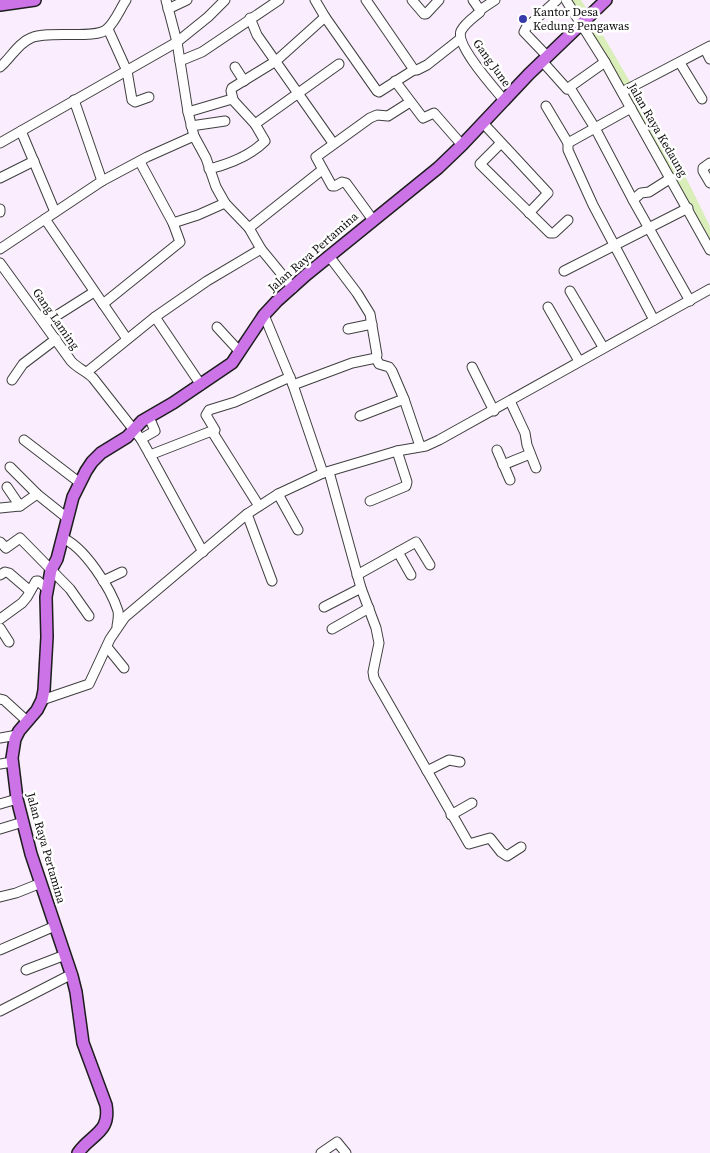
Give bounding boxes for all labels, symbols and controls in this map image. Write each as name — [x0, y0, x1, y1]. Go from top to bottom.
place label: Kantor Desa Kedung Pengawas — [533, 4, 629, 34]
marker: Kantor Desa Kedung Pengawas — [517, 13, 529, 25]
street label: Gang June — [469, 36, 515, 90]
street label: Jalan Raya Kedaung — [624, 79, 691, 180]
street label: Jalan Raya Pertamina — [264, 208, 362, 296]
street label: Gang Laming — [29, 285, 83, 353]
street label: Jalan Raya Pertamina — [22, 790, 70, 906]

